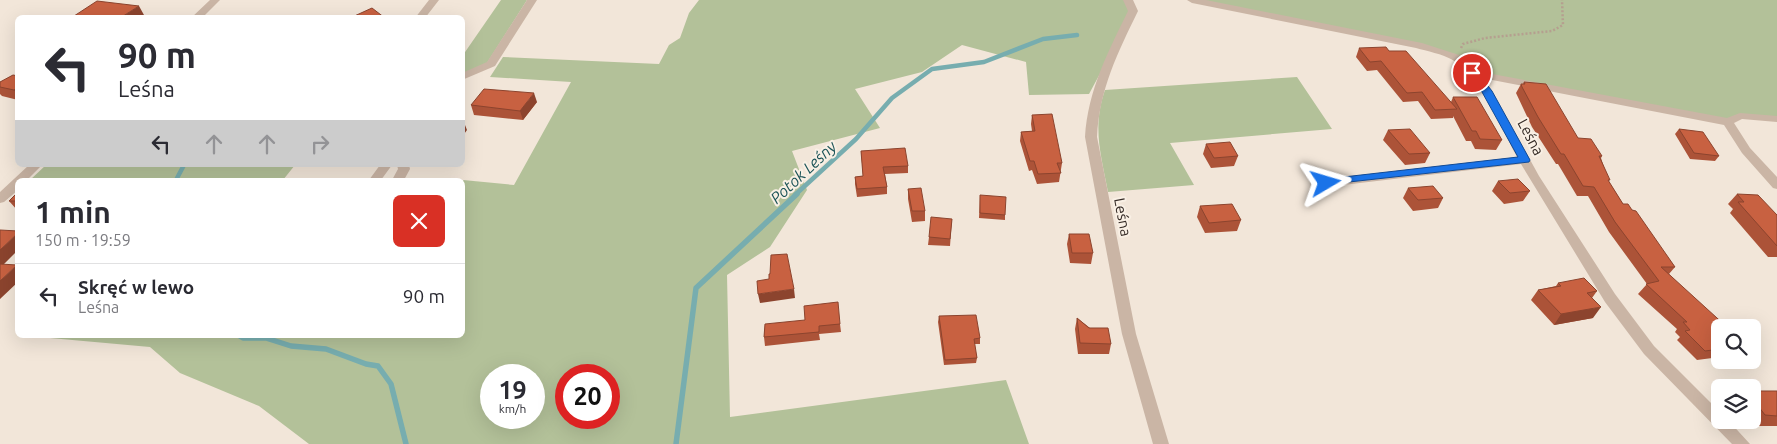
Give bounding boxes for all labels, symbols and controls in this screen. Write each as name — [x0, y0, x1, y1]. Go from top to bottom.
icon: left — [35, 35, 100, 100]
text: 90 m — [118, 35, 196, 75]
pin — [1451, 52, 1493, 94]
icon: arrive — [1458, 59, 1486, 87]
text: Leśna — [118, 76, 175, 101]
street label: Leśna — [1514, 116, 1548, 158]
icon: left — [147, 130, 175, 158]
icon: ahead — [200, 130, 228, 158]
icon: ahead — [253, 130, 281, 158]
icon: right — [306, 130, 334, 158]
water label: Potok Leśny — [766, 137, 840, 207]
position arrow — [1299, 156, 1351, 208]
text: 1 min — [35, 195, 111, 229]
button: close — [393, 195, 445, 247]
street label: Leśna — [1111, 196, 1135, 238]
text: 150 m · 19:59 — [35, 231, 131, 249]
text: Skręć w lewo — [78, 276, 194, 298]
icon: left — [35, 282, 63, 310]
text: 90 m — [403, 285, 445, 307]
text: Leśna — [78, 298, 119, 316]
map controls — [1711, 319, 1761, 429]
button: search — [1711, 319, 1761, 369]
speed limit sign: 20 — [555, 364, 620, 429]
text: 19 — [498, 376, 527, 404]
button: layers — [1711, 379, 1761, 429]
text: km/h — [499, 402, 526, 415]

